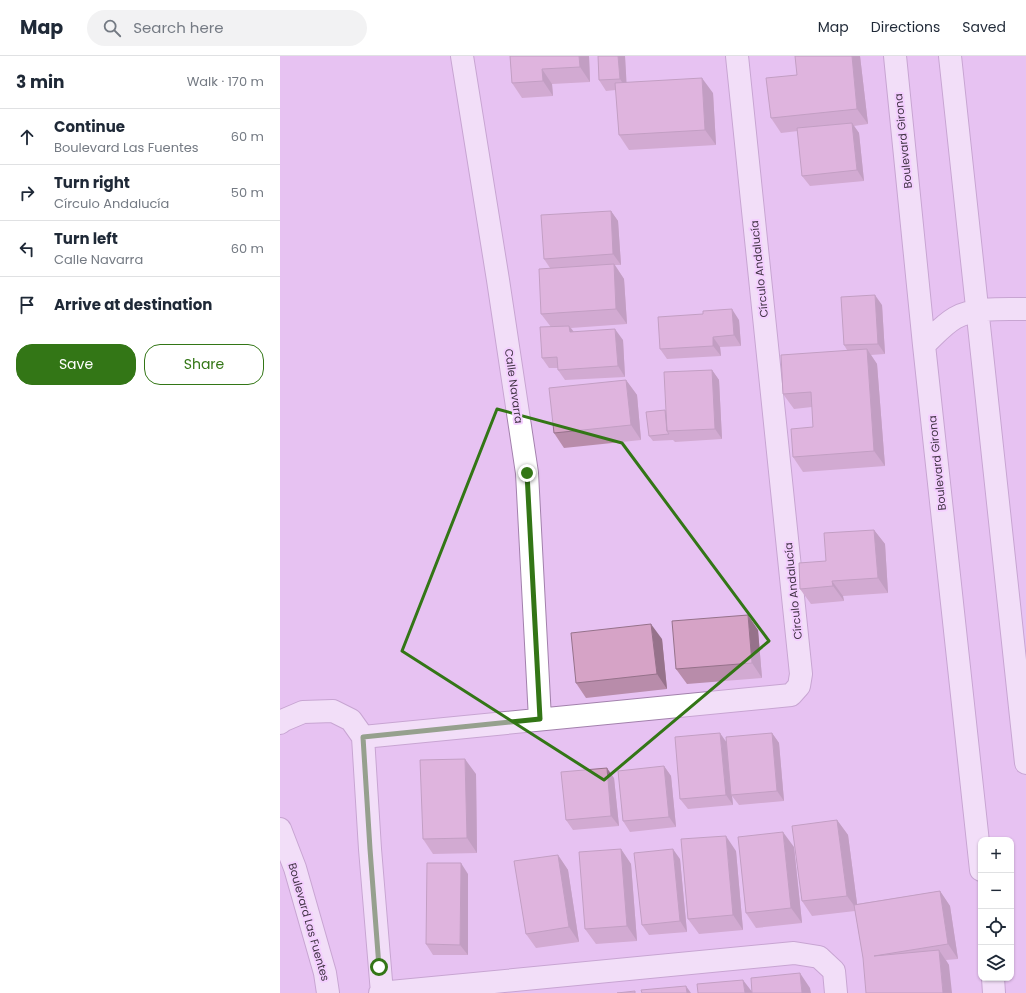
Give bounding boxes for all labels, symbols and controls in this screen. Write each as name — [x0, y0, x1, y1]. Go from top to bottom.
search box — [87, 10, 367, 46]
text: Map — [20, 14, 63, 41]
icon: search — [101, 17, 123, 39]
text: Search here — [133, 17, 224, 38]
text: Map — [818, 17, 849, 37]
text: Directions — [871, 17, 940, 37]
text: Saved — [962, 17, 1006, 37]
text: 3 min — [16, 70, 64, 94]
text: Walk · 170 m — [187, 72, 264, 91]
street label: Boulevard Girona — [890, 93, 916, 189]
text: Continue — [54, 116, 125, 137]
icon: ahead — [16, 126, 38, 148]
text: 60 m — [231, 127, 264, 146]
text: Boulevard Las Fuentes — [54, 138, 199, 157]
text: Turn right — [54, 172, 130, 193]
icon: right — [16, 182, 38, 204]
text: 50 m — [231, 183, 264, 202]
text: Círculo Andalucía — [54, 194, 169, 213]
street label: Círculo Andalucía — [746, 220, 772, 318]
text: Turn left — [54, 228, 118, 249]
icon: left — [16, 238, 38, 260]
text: 60 m — [231, 239, 264, 258]
text: Calle Navarra — [54, 250, 143, 269]
icon: arrive — [16, 294, 38, 316]
text: Arrive at destination — [54, 294, 212, 315]
button: Save — [16, 344, 136, 385]
button: Share — [144, 344, 264, 385]
street label: Calle Navarra — [501, 347, 527, 425]
street label: Boulevard Girona — [924, 415, 950, 511]
route end — [518, 464, 536, 482]
street label: Círculo Andalucía — [780, 542, 806, 640]
map controls — [978, 837, 1014, 981]
button: + — [978, 837, 1014, 873]
street label: Boulevard Las Fuentes — [284, 861, 334, 983]
button: − — [978, 873, 1014, 909]
button: locate — [978, 909, 1014, 945]
button: layers — [978, 945, 1014, 981]
route start — [370, 958, 388, 976]

